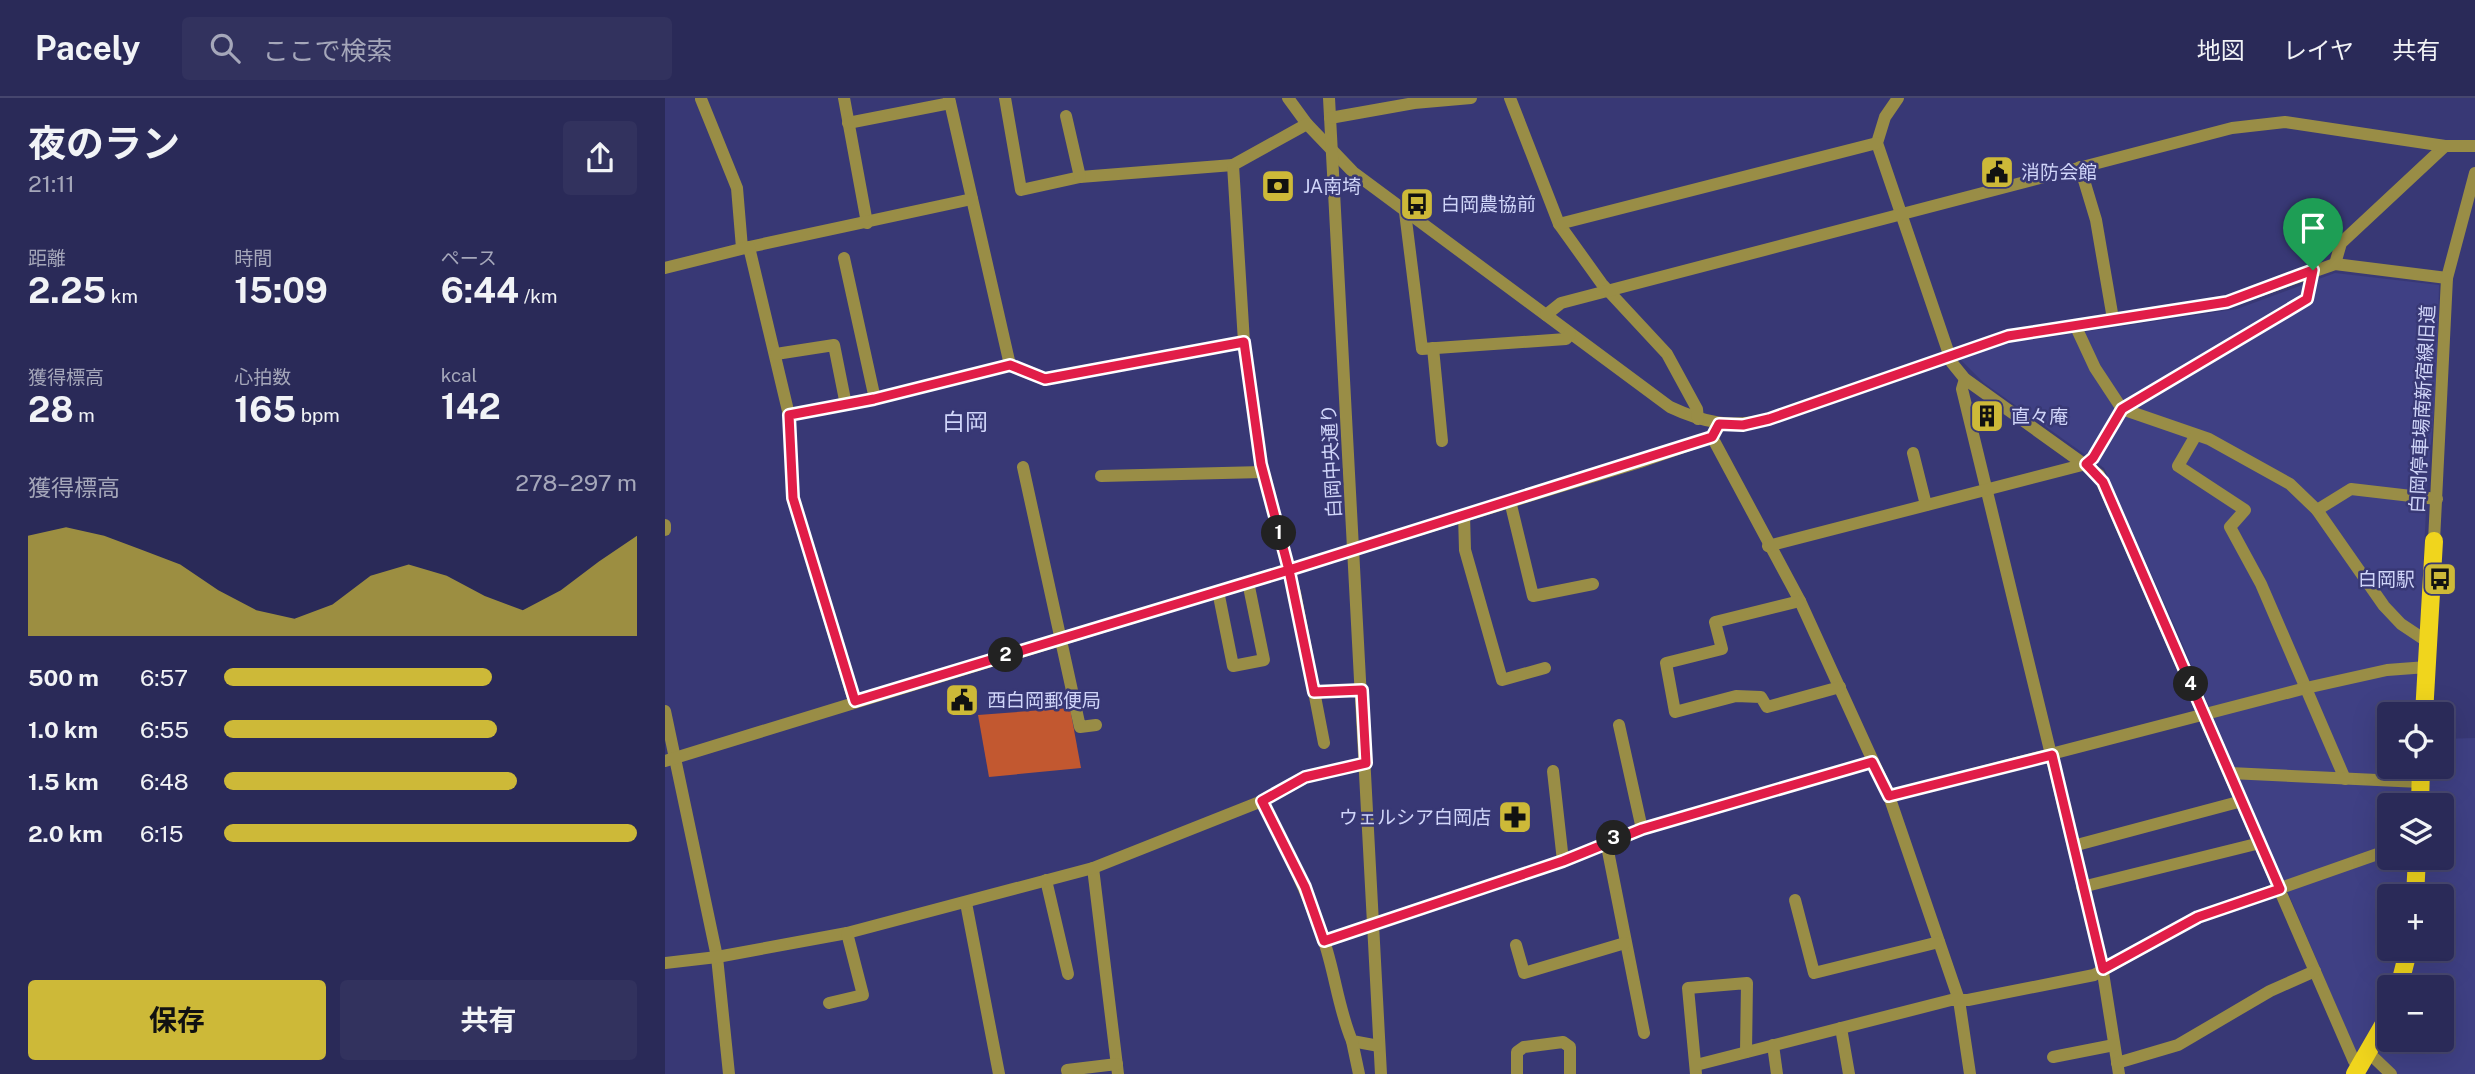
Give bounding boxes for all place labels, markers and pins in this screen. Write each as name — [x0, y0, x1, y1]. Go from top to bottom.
public building icon: 消防会館 — [1978, 153, 2016, 191]
place label: 消防会館 — [2021, 161, 2097, 183]
bank icon: JA南埼 — [1259, 167, 1297, 205]
place label: JA南埼 — [1303, 175, 1361, 197]
bus stop icon: 白岡農協前 — [1398, 185, 1436, 223]
place label: 白岡農協前 — [1441, 193, 1536, 215]
pin — [2283, 198, 2343, 270]
building icon: 直々庵 — [1968, 397, 2006, 435]
place label: 直々庵 — [2011, 405, 2068, 427]
pin: 1 — [1261, 516, 1297, 550]
bus stop icon: 白岡駅 — [2421, 560, 2459, 598]
place label: 白岡駅 — [2358, 568, 2415, 590]
pin: 2 — [989, 638, 1023, 672]
pin: 4 — [2173, 666, 2209, 702]
public building icon: 西白岡郵便局 — [943, 681, 981, 719]
place label: 西白岡郵便局 — [987, 689, 1101, 711]
pharmacy icon: ウェルシア白岡店 — [1496, 798, 1534, 836]
place label: ウェルシア白岡店 — [1339, 806, 1491, 828]
pin: 3 — [1597, 820, 1632, 856]

